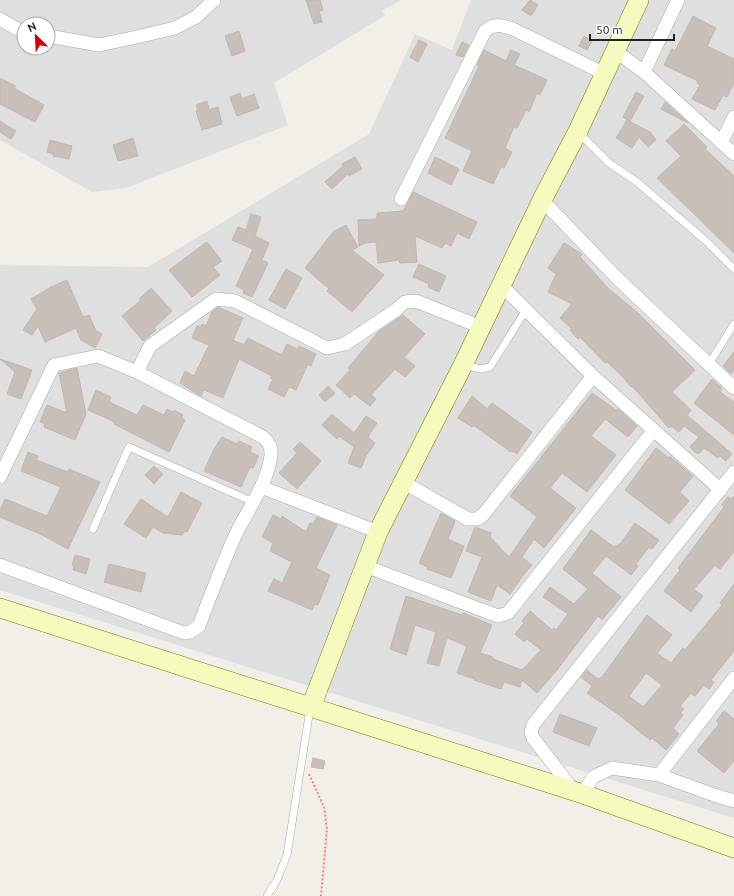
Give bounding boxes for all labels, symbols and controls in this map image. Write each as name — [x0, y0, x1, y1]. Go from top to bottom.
north arrow — [16, 16, 56, 56]
scale bar — [590, 16, 674, 42]
text: N — [26, 20, 38, 34]
text: 50 m — [596, 23, 623, 36]

